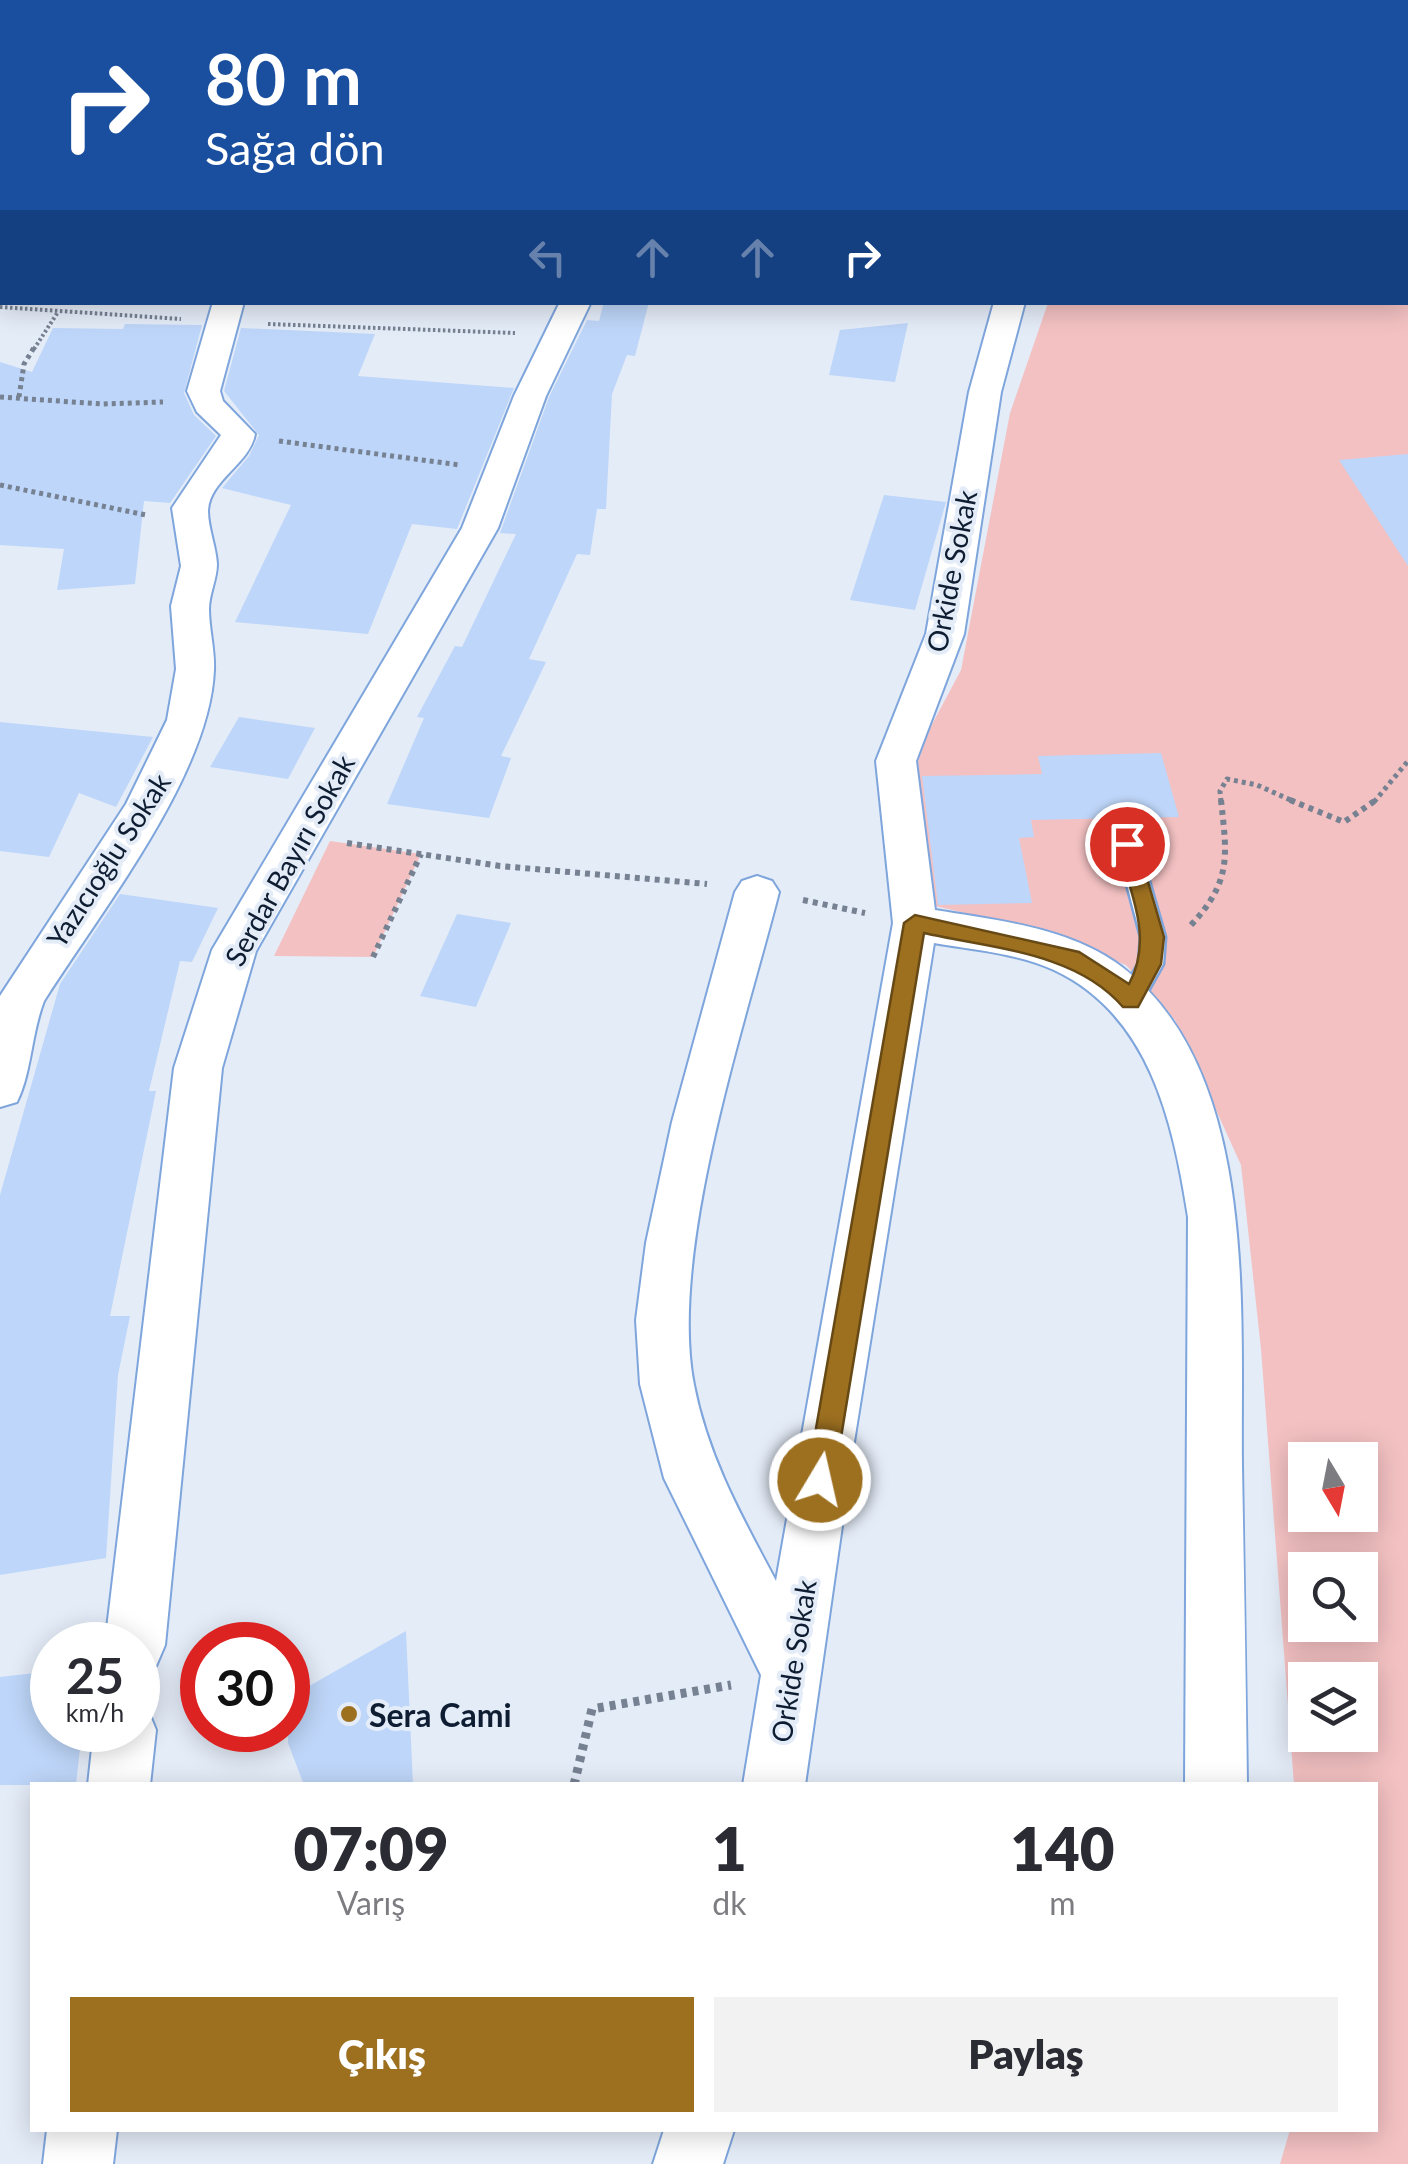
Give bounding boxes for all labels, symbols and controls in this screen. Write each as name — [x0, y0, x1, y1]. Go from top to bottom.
text: 80 m — [205, 36, 362, 120]
icon: right — [40, 40, 170, 170]
text: Sağa dön — [205, 121, 385, 175]
icon: left — [520, 230, 575, 285]
icon: ahead — [625, 230, 680, 285]
icon: ahead — [730, 230, 785, 285]
icon: right — [835, 230, 890, 285]
street label: Orkide Sokak — [919, 486, 984, 655]
street label: Serdar Bayırı Sokak — [217, 748, 361, 971]
street label: Yazıcıoğlu Sokak — [39, 766, 177, 953]
pin — [1085, 802, 1170, 887]
icon: arrive — [1100, 817, 1155, 872]
position arrow — [768, 1428, 872, 1532]
north arrow — [1288, 1442, 1378, 1532]
map controls — [1288, 1442, 1378, 1752]
button: search — [1288, 1552, 1378, 1642]
street label: Orkide Sokak — [763, 1576, 823, 1745]
speed limit sign: 30 — [180, 1622, 310, 1752]
text: 25 — [66, 1645, 124, 1705]
button: layers — [1288, 1662, 1378, 1752]
place label: Sera Cami — [369, 1695, 512, 1734]
text: km/h — [66, 1697, 124, 1727]
marker: Sera Cami — [338, 1703, 360, 1725]
text: 07:09 — [293, 1812, 449, 1884]
text: 1 — [712, 1812, 747, 1884]
text: 140 — [1010, 1812, 1115, 1884]
text: Varış — [337, 1883, 405, 1922]
text: dk — [712, 1883, 746, 1922]
text: m — [1049, 1883, 1076, 1922]
button: Çıkış — [70, 1997, 694, 2112]
button: Paylaş — [714, 1997, 1338, 2112]

